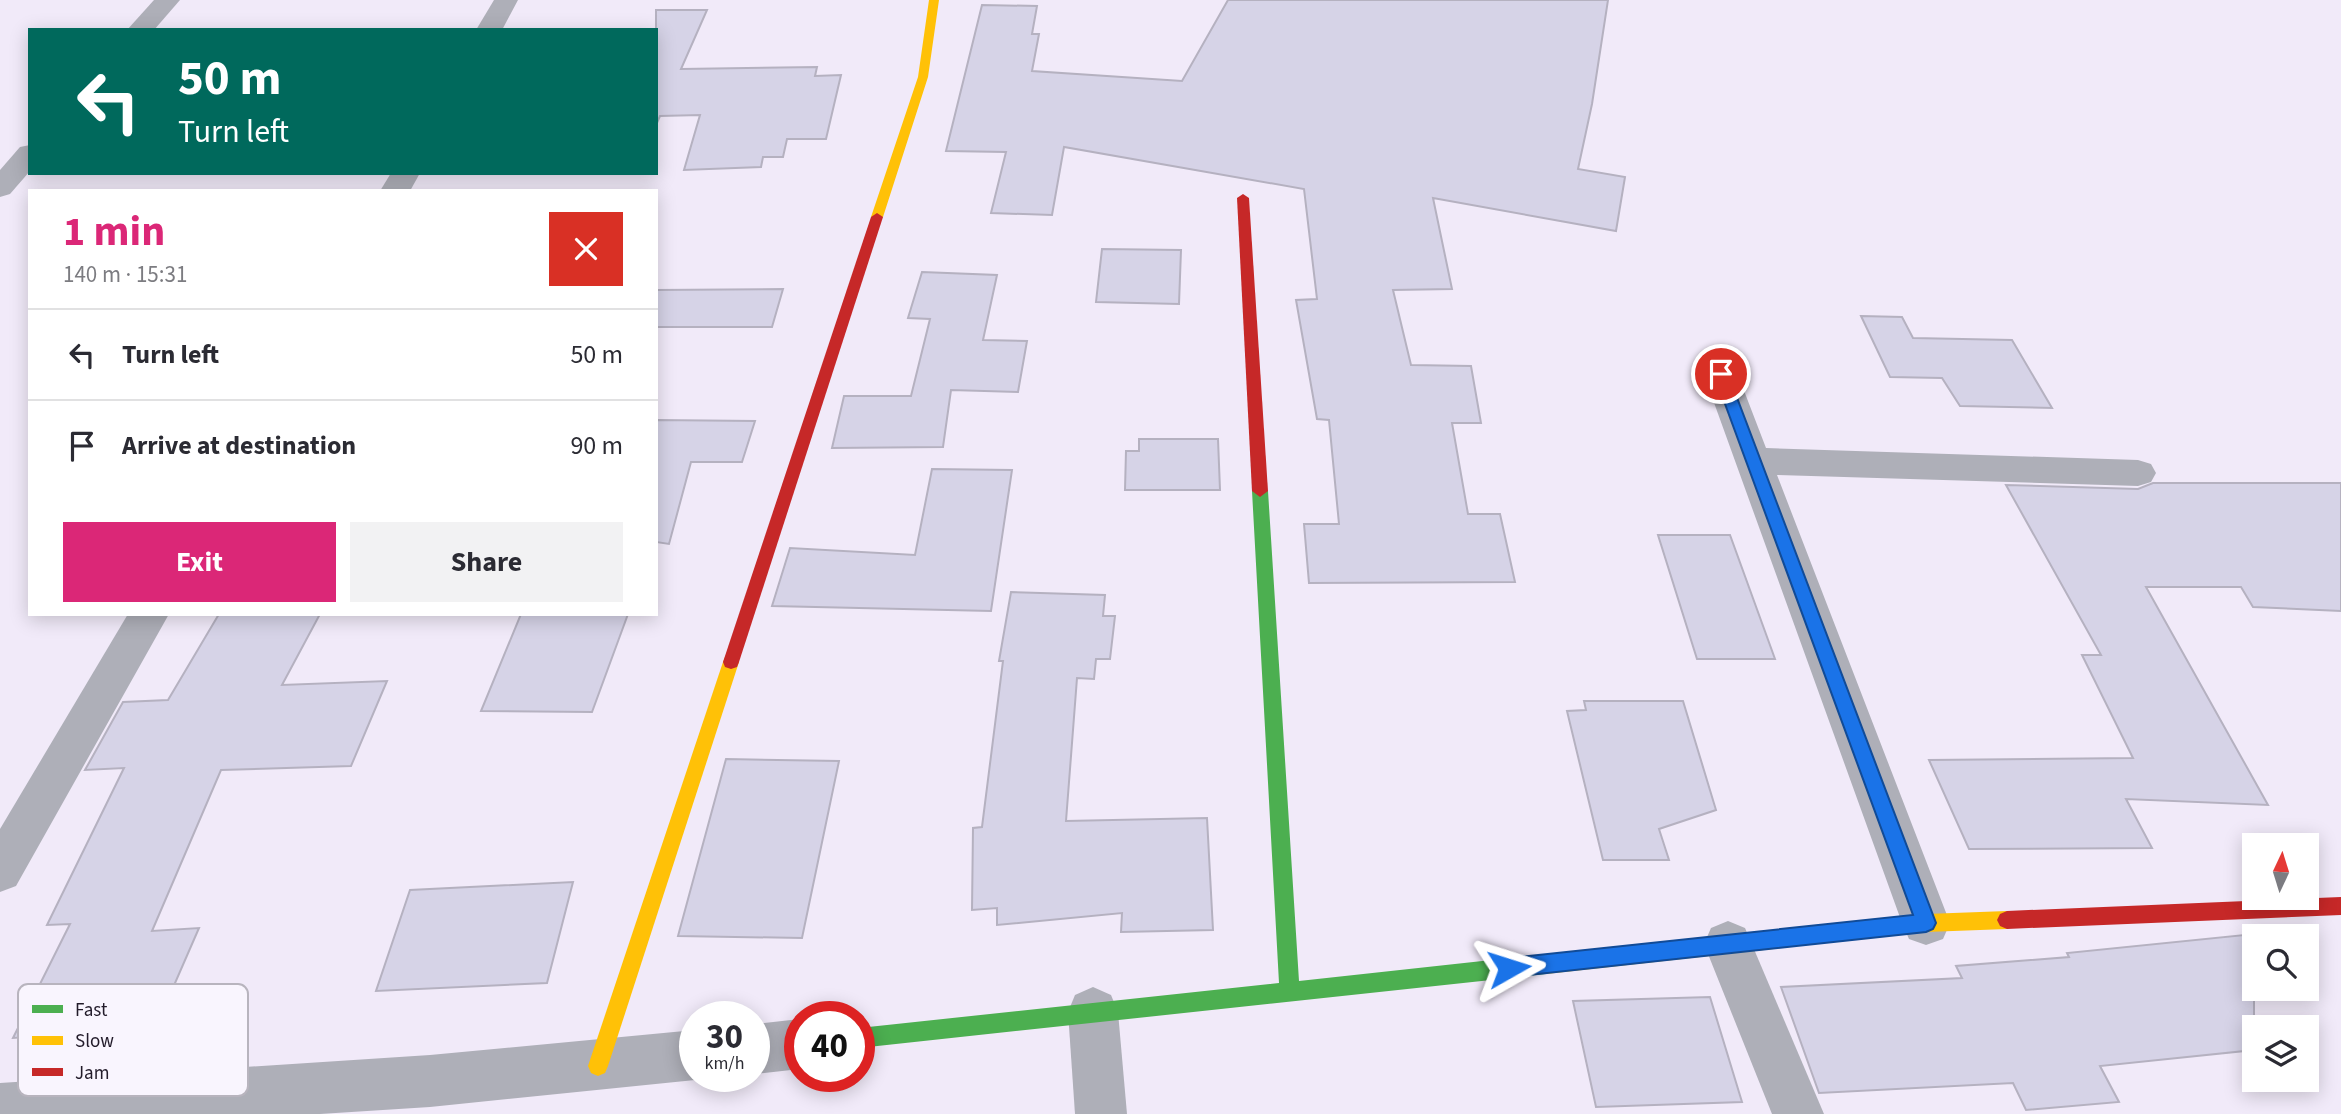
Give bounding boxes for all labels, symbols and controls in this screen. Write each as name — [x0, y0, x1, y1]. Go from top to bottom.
text: 50 m — [178, 44, 282, 114]
icon: left — [63, 56, 154, 147]
text: Turn left — [178, 109, 289, 155]
text: 1 min — [63, 202, 165, 262]
button: close — [549, 212, 623, 286]
text: 140 m · 15:31 — [63, 258, 187, 291]
icon: left — [63, 336, 101, 374]
text: Turn left — [122, 336, 219, 373]
text: 50 m — [570, 336, 623, 373]
pin — [1691, 344, 1751, 404]
icon: arrive — [1702, 355, 1740, 393]
icon: arrive — [63, 427, 101, 465]
text: Arrive at destination — [122, 427, 356, 464]
text: 90 m — [570, 427, 623, 464]
button: Exit — [63, 522, 336, 602]
button: Share — [350, 522, 623, 602]
north arrow — [2242, 833, 2319, 910]
map controls — [2242, 833, 2319, 1092]
button: search — [2242, 924, 2319, 1001]
position arrow — [1472, 931, 1546, 1005]
legend — [18, 984, 248, 1096]
text: Fast — [75, 997, 108, 1024]
speed limit sign: 40 — [784, 1001, 875, 1092]
text: 30 — [706, 1012, 743, 1062]
button: layers — [2242, 1015, 2319, 1092]
text: Slow — [75, 1028, 114, 1055]
text: km/h — [705, 1051, 744, 1076]
text: Jam — [75, 1060, 109, 1087]

